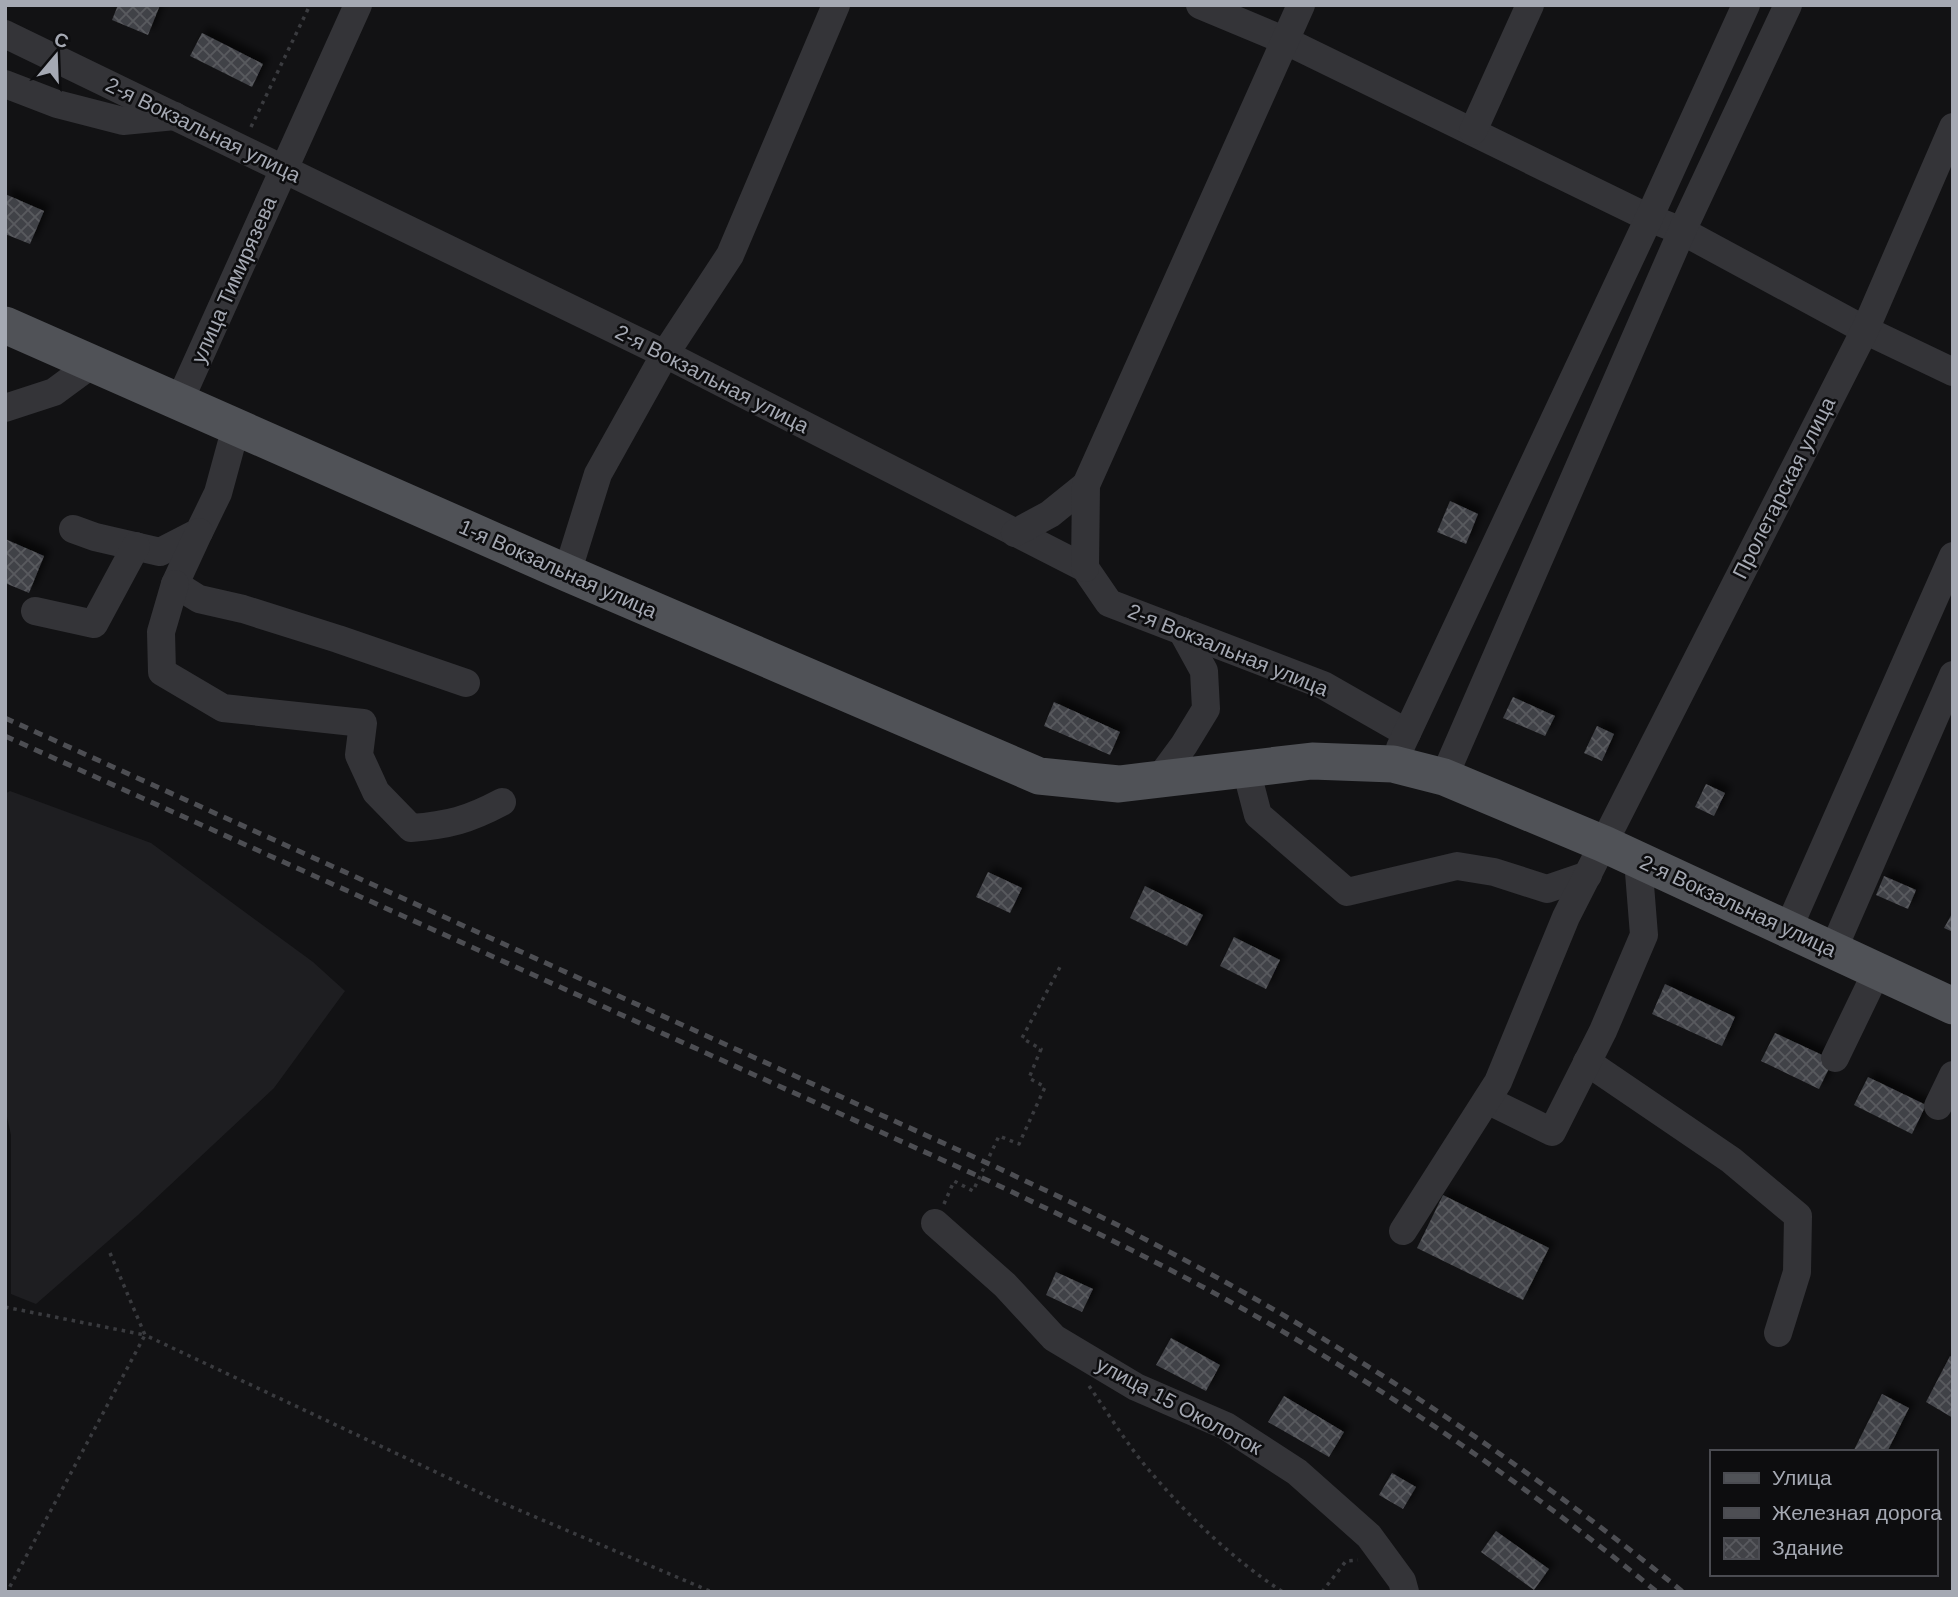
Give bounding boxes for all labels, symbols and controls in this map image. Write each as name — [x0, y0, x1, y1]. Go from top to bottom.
north arrow — [21, 21, 91, 91]
text: С — [51, 28, 72, 53]
street label: 2-я Вокзальная улица — [102, 72, 305, 187]
street label: улица Тимирязева — [186, 193, 281, 367]
street label: 2-я Вокзальная улица — [612, 320, 813, 437]
street label: Пролетарская улица — [1728, 393, 1840, 582]
street label: 1-я Вокзальная улица — [456, 515, 661, 623]
street label: 2-я Вокзальная улица — [1125, 599, 1332, 700]
street label: 2-я Вокзальная улица — [1637, 850, 1840, 961]
street label: улица 15 Околоток — [1093, 1352, 1266, 1459]
legend — [1710, 1450, 1937, 1576]
text: Улица — [1772, 1466, 1832, 1489]
text: Железная дорога — [1772, 1501, 1942, 1524]
text: Здание — [1772, 1536, 1844, 1559]

